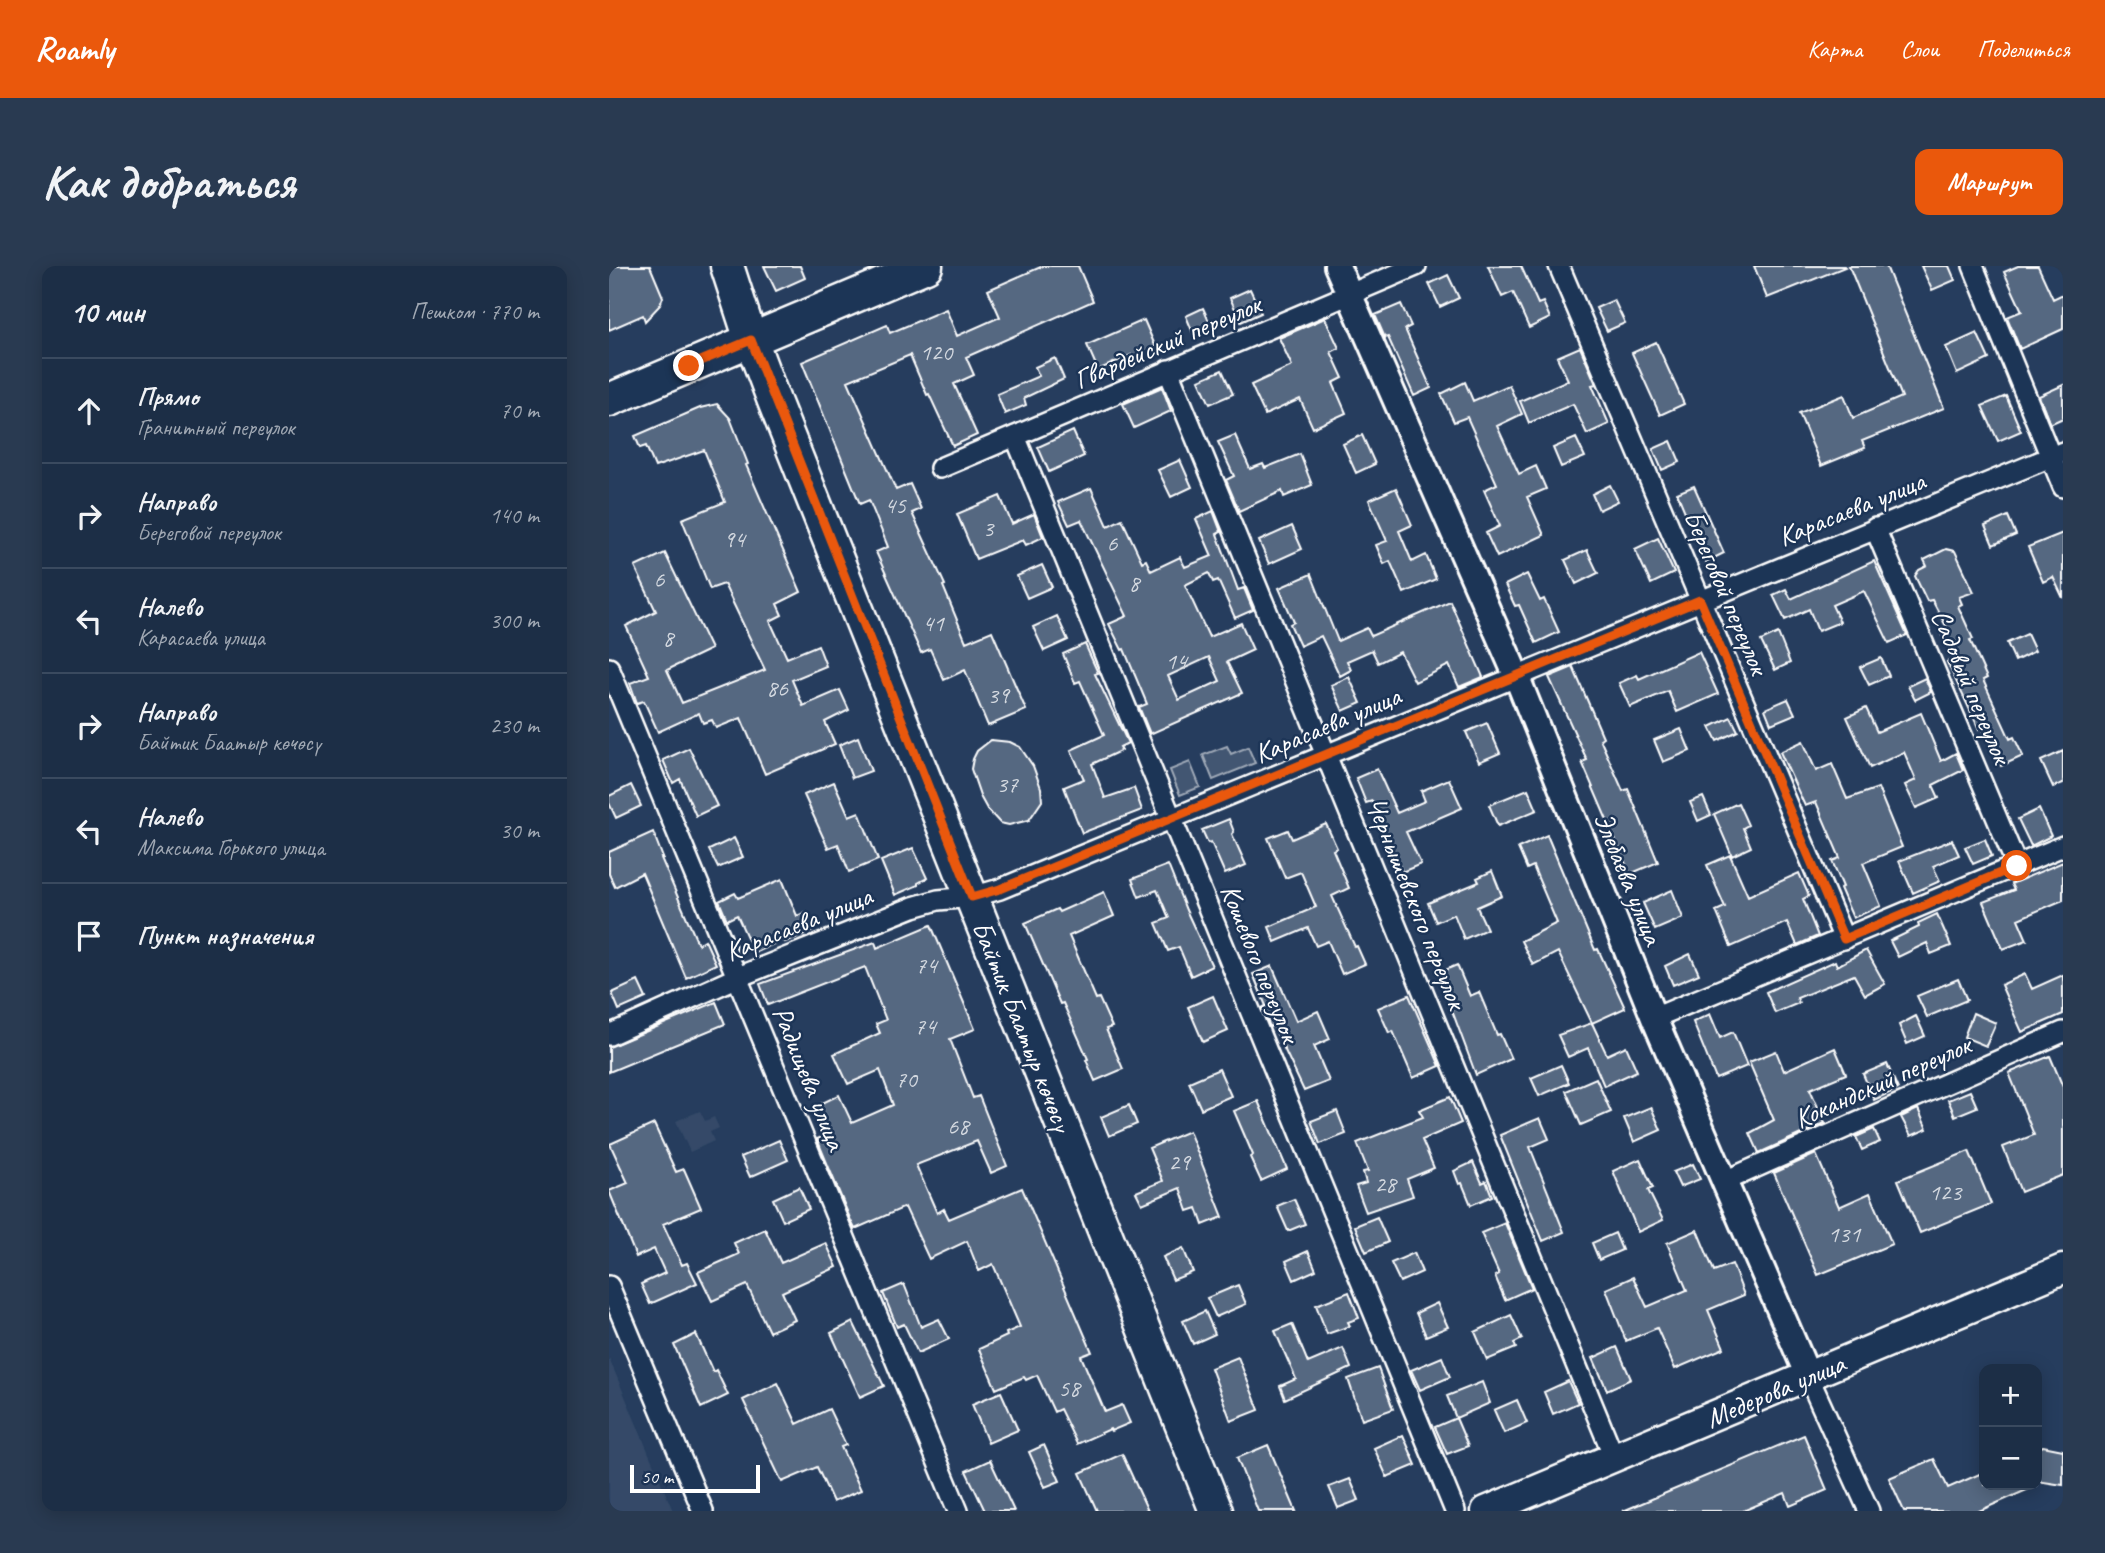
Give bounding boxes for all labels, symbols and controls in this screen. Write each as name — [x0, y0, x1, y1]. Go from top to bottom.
text: Roamly — [35, 28, 114, 70]
text: Карта — [1808, 34, 1862, 64]
text: Слои — [1900, 34, 1939, 64]
text: Поделиться — [1977, 34, 2070, 64]
button: Маршрут — [1915, 149, 2063, 215]
text: Как добраться — [42, 151, 295, 213]
street label: Гвардейский переулок — [1068, 285, 1268, 397]
text: 10 мин — [70, 293, 145, 331]
text: Пешком · 770 m — [411, 297, 539, 326]
house number: 120 — [920, 337, 954, 367]
route end — [673, 350, 704, 381]
text: Прямо — [137, 380, 199, 413]
icon: ahead — [70, 392, 108, 430]
text: 70 m — [500, 396, 539, 425]
text: Гранитный переулок — [137, 413, 295, 442]
street label: Карасаева улица — [1773, 462, 1932, 554]
text: Направо — [137, 485, 216, 518]
house number: 45 — [884, 490, 907, 520]
icon: right — [70, 497, 108, 535]
text: 140 m — [490, 501, 539, 530]
street label: Береговой переулок — [1676, 505, 1778, 682]
house number: 3 — [983, 513, 996, 543]
text: Береговой переулок — [137, 518, 281, 547]
house number: 94 — [723, 524, 747, 554]
house number: 6 — [1107, 528, 1119, 558]
house number: 6 — [654, 564, 666, 594]
house number: 8 — [1129, 568, 1142, 598]
text: Налево — [137, 590, 203, 623]
icon: left — [70, 602, 108, 640]
street label: Садовый переулок — [1923, 604, 2021, 771]
text: 300 m — [490, 606, 539, 635]
house number: 41 — [922, 608, 945, 638]
text: Карасаева улица — [137, 623, 265, 652]
house number: 8 — [663, 623, 676, 653]
house number: 14 — [1165, 646, 1189, 676]
house number: 86 — [766, 673, 789, 703]
street label: Карасаева улица — [1249, 677, 1407, 771]
house number: 39 — [987, 680, 1011, 710]
text: Направо — [137, 695, 216, 728]
icon: right — [70, 707, 108, 745]
text: 230 m — [490, 711, 539, 740]
text: Байтик Баатыр көчөсү — [137, 728, 321, 757]
house number: 37 — [996, 769, 1019, 799]
street label: Чернышевского переулок — [1358, 792, 1476, 1016]
text: Налево — [137, 800, 203, 833]
street label: Элебаева улица — [1586, 807, 1672, 951]
icon: left — [70, 812, 108, 850]
text: 30 m — [500, 816, 539, 845]
text: Максима Горького улица — [137, 833, 325, 862]
route start — [2001, 850, 2032, 881]
street label: Карасаева улица — [720, 877, 879, 969]
street label: Кошевого переулок — [1213, 879, 1309, 1050]
street label: Байтик Баатыр көчөсү — [964, 916, 1082, 1139]
icon: arrive — [70, 917, 108, 955]
text: Пункт назначения — [137, 919, 313, 952]
house number: 74 — [915, 950, 939, 980]
street label: Радищева улица — [765, 1001, 855, 1157]
house number: 74 — [914, 1011, 938, 1041]
street label: Кокандский переулок — [1788, 1026, 1978, 1136]
house number: 70 — [895, 1064, 919, 1094]
house number: 68 — [947, 1111, 971, 1141]
house number: 29 — [1168, 1147, 1192, 1177]
house number: 28 — [1374, 1169, 1398, 1199]
house number: 123 — [1929, 1177, 1963, 1207]
house number: 131 — [1828, 1219, 1861, 1249]
street label: Медерова улица — [1700, 1345, 1852, 1435]
map controls — [1979, 1364, 2042, 1490]
button: + — [1979, 1364, 2042, 1427]
house number: 58 — [1058, 1373, 1082, 1403]
button: − — [1979, 1427, 2042, 1490]
scale bar — [630, 1462, 759, 1494]
text: 50 m — [641, 1465, 673, 1489]

